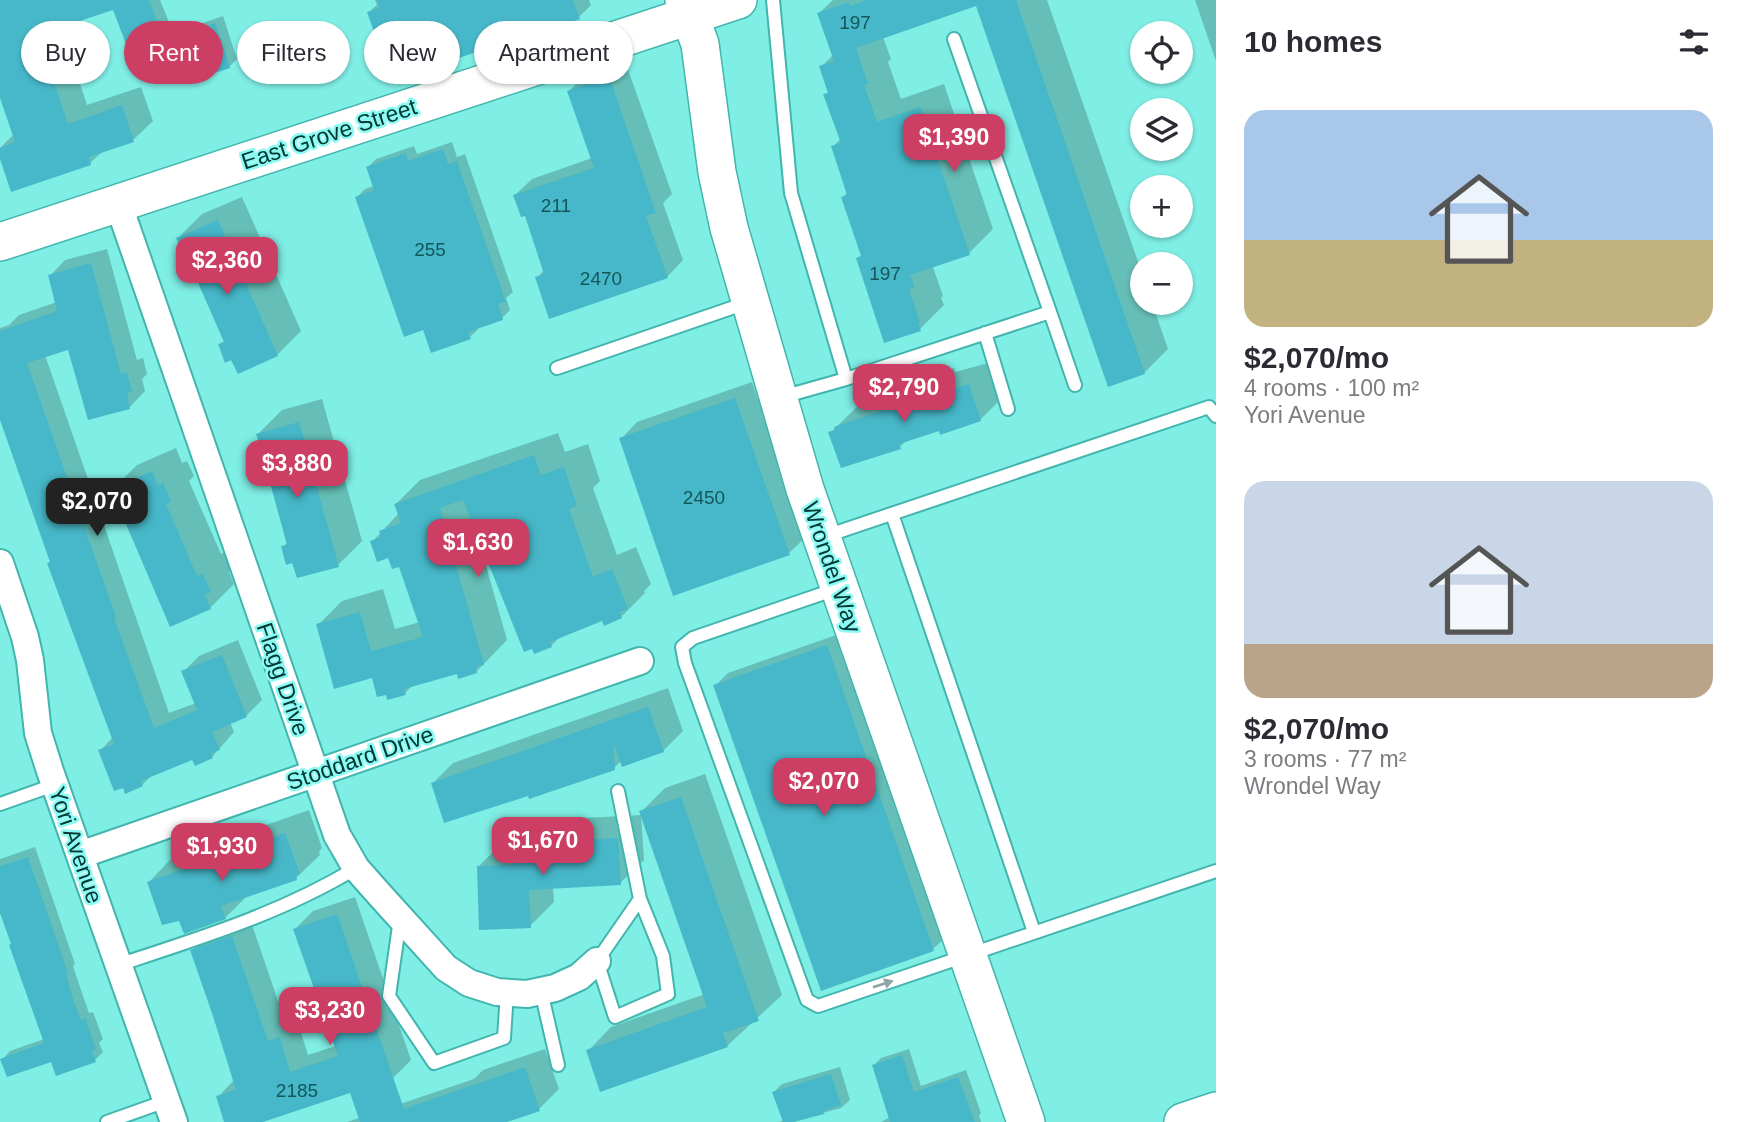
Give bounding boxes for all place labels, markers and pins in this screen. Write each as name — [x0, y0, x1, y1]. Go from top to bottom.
pin: $1,390 — [897, 114, 1011, 174]
pin: $2,360 — [170, 238, 284, 297]
pin: $2,790 — [847, 364, 961, 424]
pin: $3,880 — [240, 440, 354, 500]
pin: $2,070 — [40, 478, 154, 538]
pin: $1,630 — [421, 520, 535, 579]
pin: $2,070 — [767, 758, 881, 818]
pin: $1,670 — [486, 818, 600, 877]
pin: $1,930 — [165, 824, 279, 883]
pin: $3,230 — [273, 988, 387, 1047]

